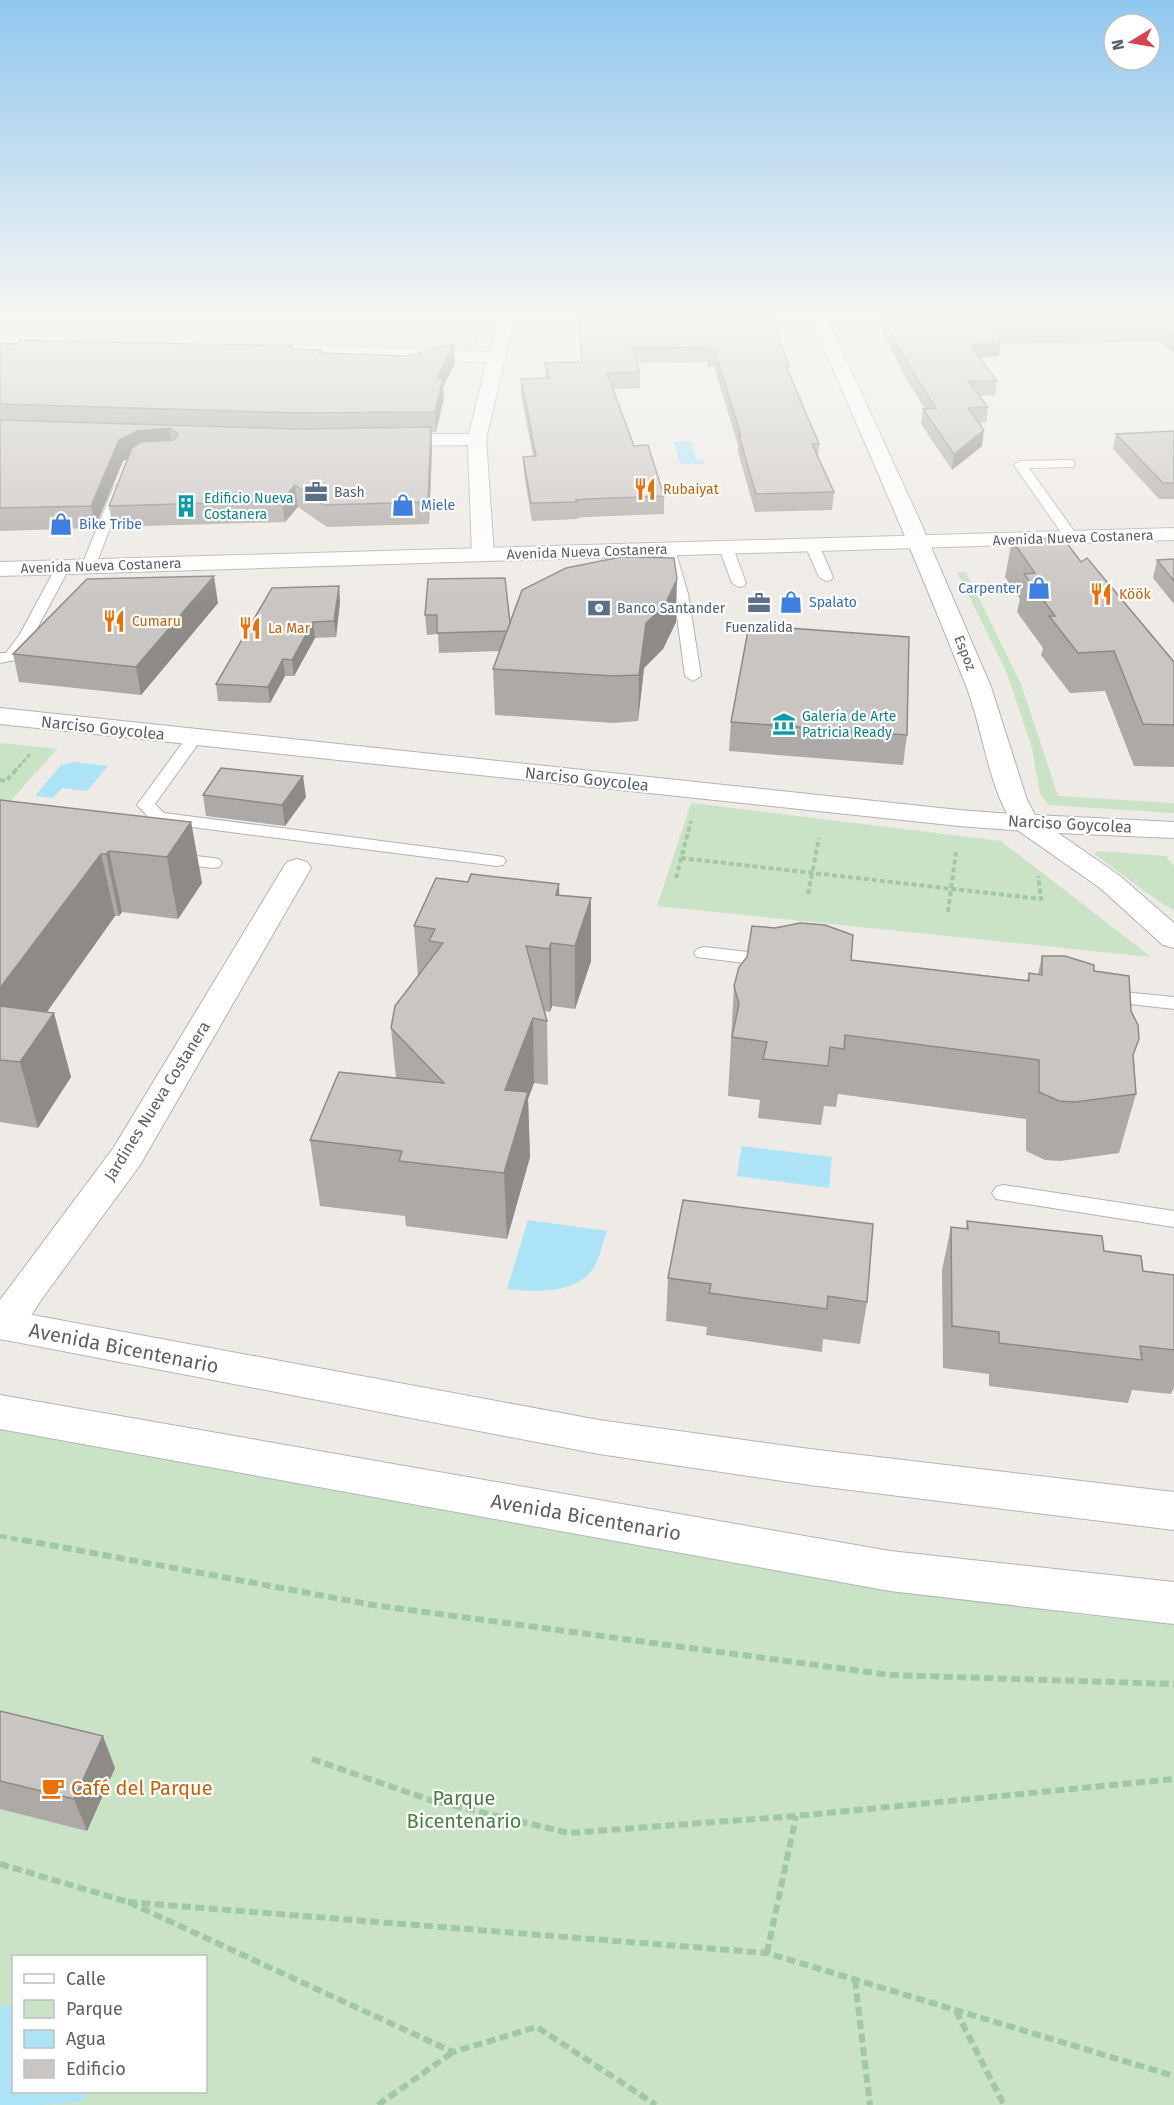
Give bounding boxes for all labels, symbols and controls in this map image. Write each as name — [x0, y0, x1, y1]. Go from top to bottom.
north arrow — [1102, 12, 1162, 72]
text: N — [1107, 38, 1128, 52]
restaurant icon: Rubaiyat — [632, 476, 658, 502]
office icon: Bash — [303, 479, 329, 505]
place label: Rubaiyat — [663, 481, 720, 498]
place label: Bash — [334, 484, 365, 501]
place label: Edificio Nueva Costanera — [204, 490, 294, 523]
shop icon: Miele — [390, 492, 416, 518]
building icon: Edificio Nueva Costanera — [173, 493, 199, 519]
place label: Miele — [421, 497, 455, 514]
shop icon: Bike Tribe — [48, 511, 74, 537]
place label: Bike Tribe — [79, 516, 142, 533]
street label: Avenida Nueva Costanera — [992, 527, 1154, 549]
street label: Avenida Nueva Costanera — [506, 541, 668, 563]
street label: Avenida Nueva Costanera — [20, 555, 182, 577]
shop icon: Carpenter — [1026, 575, 1052, 601]
place label: Carpenter — [958, 580, 1022, 597]
restaurant icon: Köök — [1088, 581, 1114, 607]
place label: Köök — [1119, 586, 1151, 603]
shop icon: Spalato — [778, 589, 804, 615]
office icon: Fuenzalida — [746, 590, 772, 616]
place label: Spalato — [809, 594, 857, 611]
bank icon: Banco Santander — [586, 595, 612, 621]
place label: Banco Santander — [617, 600, 726, 617]
restaurant icon: Cumaru — [101, 608, 127, 634]
place label: Cumaru — [132, 613, 181, 630]
restaurant icon: La Mar — [237, 615, 263, 641]
place label: Fuenzalida — [725, 619, 793, 636]
place label: La Mar — [268, 620, 311, 637]
street label: Espoz — [950, 633, 980, 673]
place label: Galería de Arte Patricia Ready — [802, 708, 896, 741]
museum icon: Galería de Arte Patricia Ready — [771, 711, 797, 737]
street label: Narciso Goycolea — [40, 712, 166, 744]
street label: Narciso Goycolea — [524, 763, 650, 795]
street label: Narciso Goycolea — [1007, 811, 1133, 837]
street label: Jardines Nueva Costanera — [100, 1018, 214, 1184]
street label: Avenida Bicentenario — [27, 1318, 221, 1378]
street label: Avenida Bicentenario — [489, 1488, 683, 1546]
cafe icon: Café del Parque — [40, 1775, 66, 1801]
place label: Café del Parque — [71, 1776, 213, 1800]
park label: Parque Bicentenario — [406, 1786, 522, 1833]
legend — [12, 1955, 207, 2093]
text: Calle — [66, 1968, 106, 1990]
text: Parque — [66, 1998, 123, 2020]
text: Agua — [66, 2028, 106, 2050]
text: Edificio — [66, 2058, 126, 2080]

